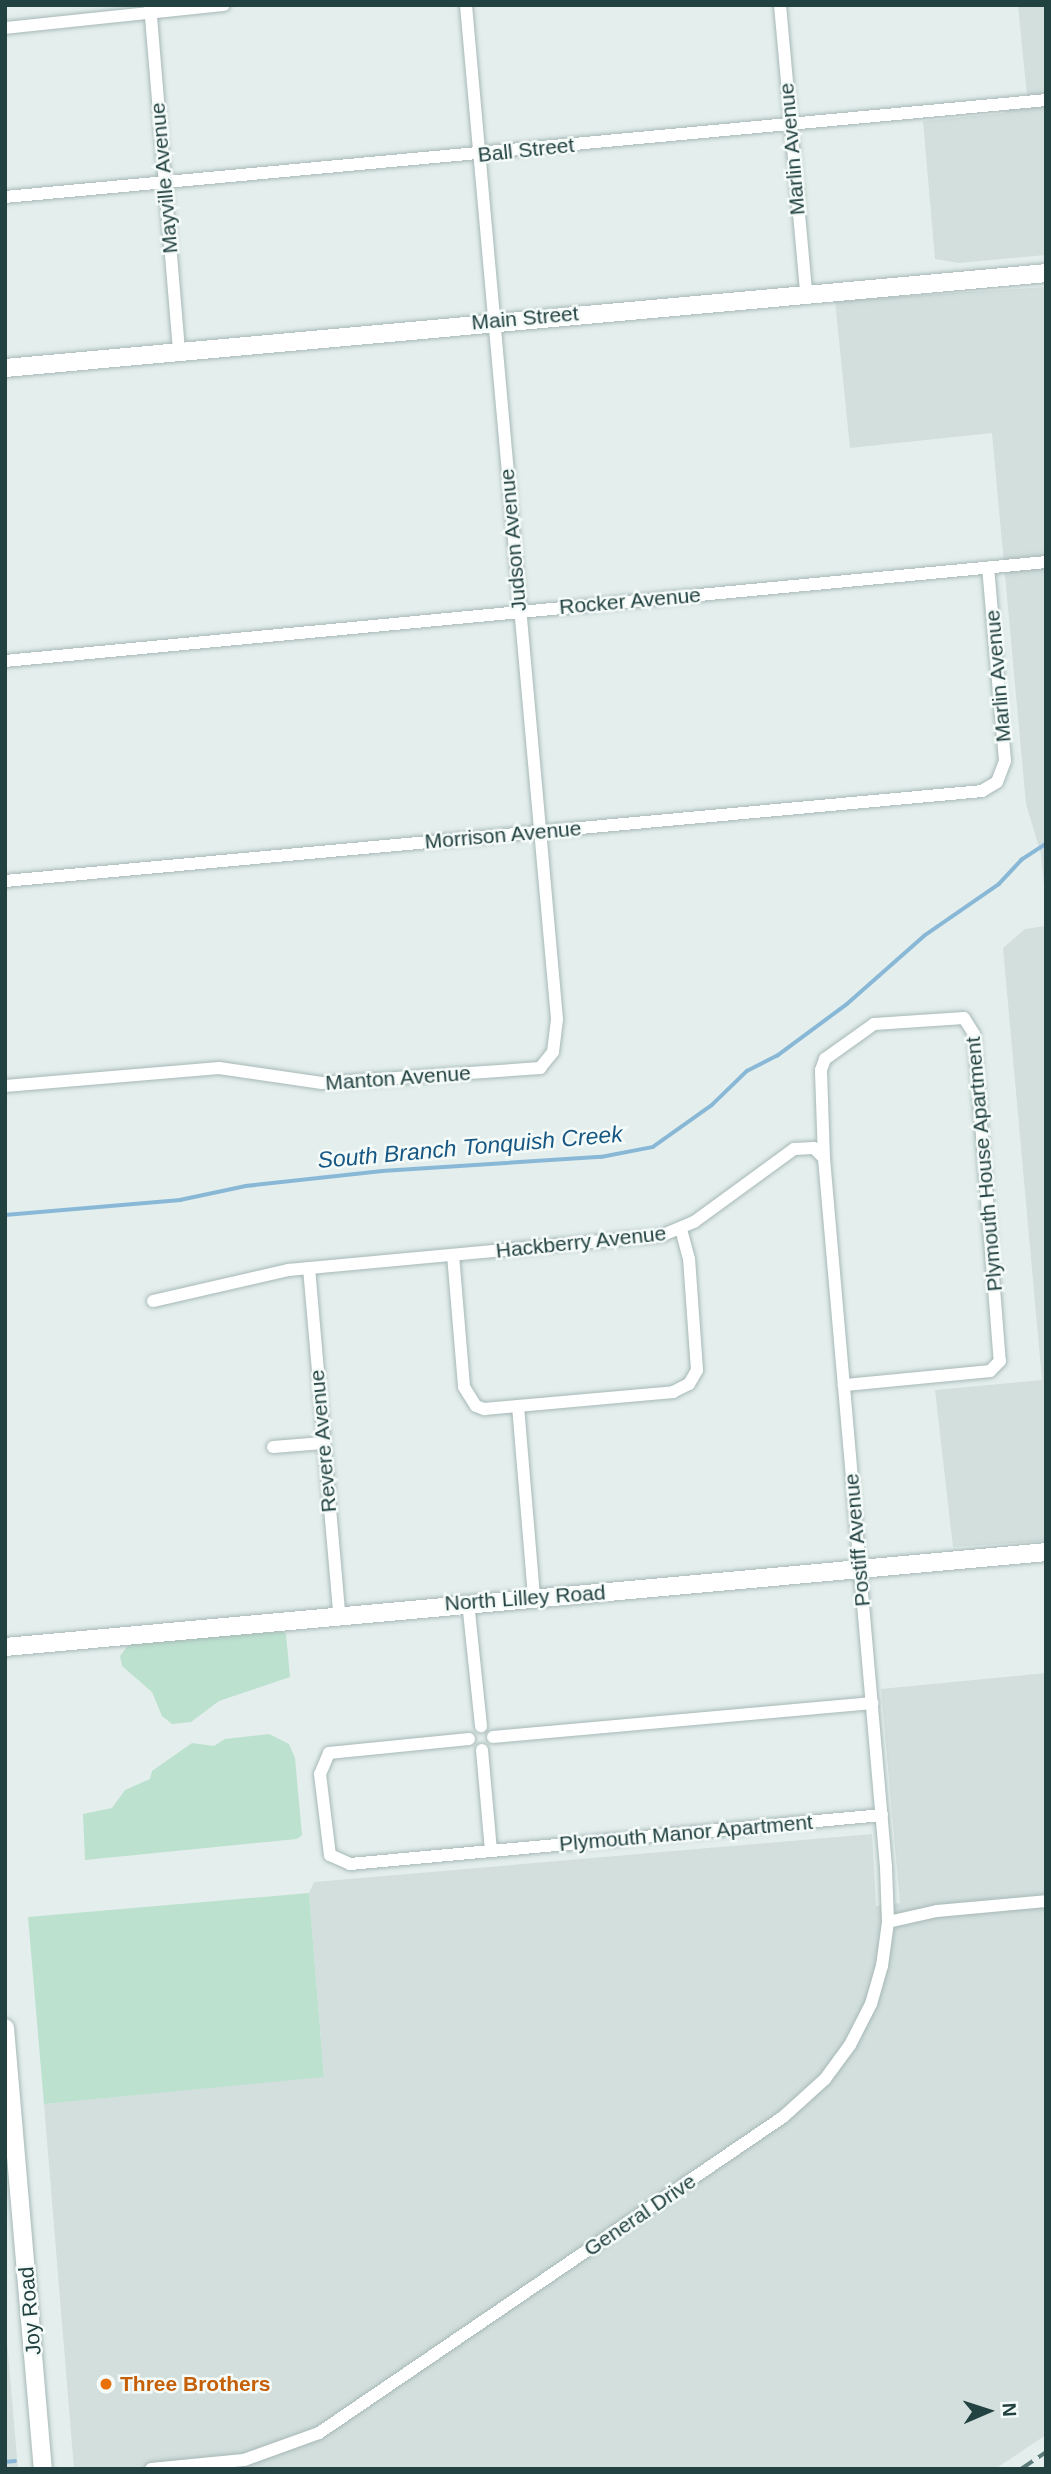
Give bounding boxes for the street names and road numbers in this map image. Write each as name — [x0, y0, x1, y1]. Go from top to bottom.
street label: Marlin Avenue — [774, 81, 810, 217]
street label: Mayville Avenue — [145, 101, 183, 255]
street label: Ball Street — [477, 132, 575, 168]
street label: Main Street — [470, 301, 580, 335]
street label: Judson Avenue — [494, 467, 532, 613]
street label: Rocker Avenue — [558, 582, 702, 620]
street label: Marlin Avenue — [980, 608, 1016, 744]
street label: Morrison Avenue — [423, 816, 583, 854]
street label: Plymouth House Apartment — [960, 1035, 1008, 1293]
street label: Manton Avenue — [324, 1060, 472, 1096]
street label: Hackberry Avenue — [494, 1220, 668, 1264]
street label: Revere Avenue — [304, 1368, 342, 1514]
street label: Postiff Avenue — [839, 1472, 875, 1608]
street label: North Lilley Road — [444, 1580, 606, 1616]
street label: Plymouth Manor Apartment — [558, 1809, 814, 1857]
street label: General Drive — [579, 2168, 701, 2262]
street label: Joy Road — [14, 2266, 46, 2356]

